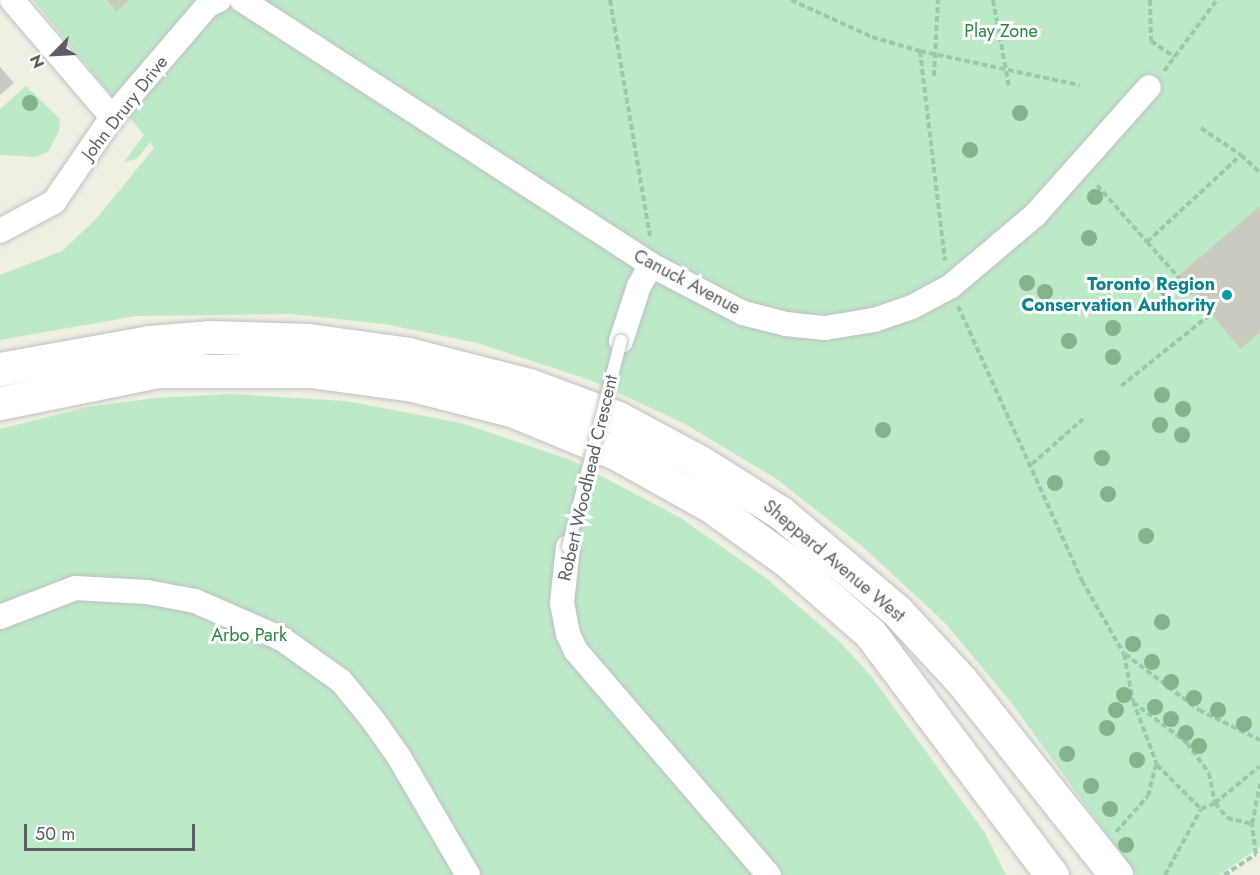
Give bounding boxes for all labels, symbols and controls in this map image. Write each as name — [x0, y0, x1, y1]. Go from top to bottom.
park label: Play Zone — [964, 20, 1038, 42]
north arrow — [24, 24, 84, 84]
text: N — [24, 51, 50, 72]
street label: John Drury Drive — [78, 52, 172, 164]
street label: Canuck Avenue — [630, 245, 744, 319]
place label: Toronto Region Conservation Authority — [1021, 274, 1215, 316]
marker: Toronto Region Conservation Authority — [1220, 288, 1234, 302]
street label: Robert Woodhead Crescent — [554, 373, 622, 583]
street label: Sheppard Avenue West — [759, 495, 909, 627]
park label: Arbo Park — [211, 624, 287, 646]
scale bar — [27, 812, 198, 850]
text: 50 m — [35, 821, 75, 847]

